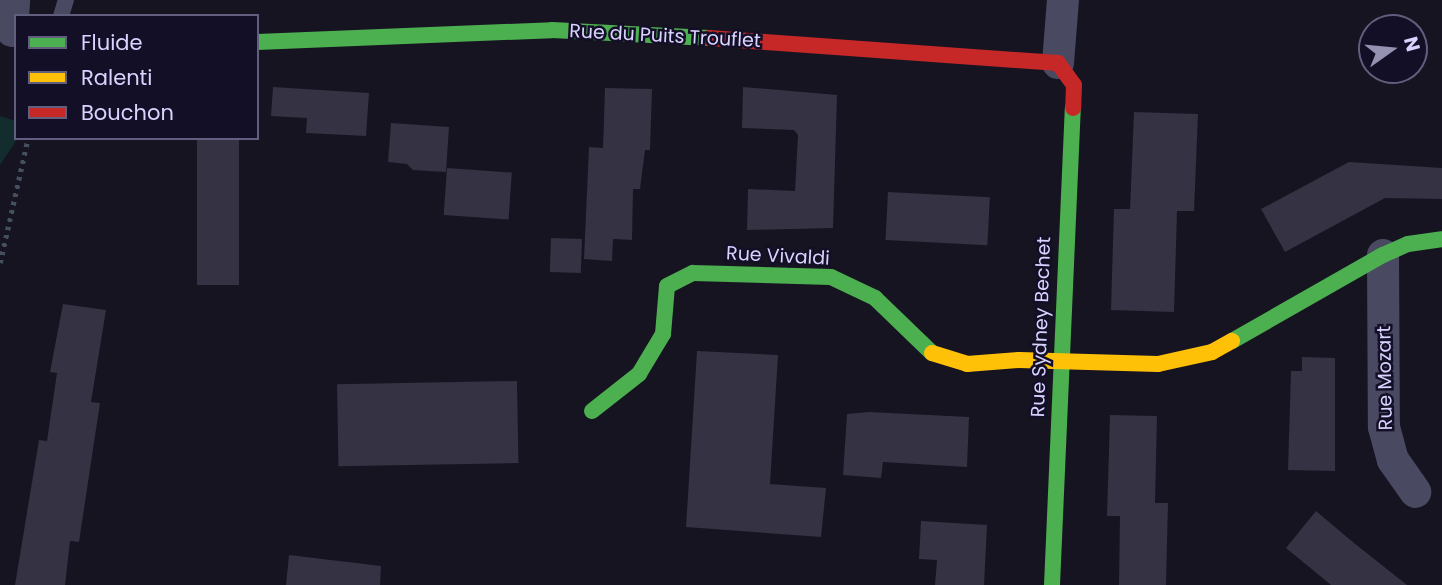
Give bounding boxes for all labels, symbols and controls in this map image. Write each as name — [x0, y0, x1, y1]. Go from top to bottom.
legend — [14, 14, 259, 140]
north arrow — [1358, 14, 1428, 84]
street label: Rue du Puits Trouflet — [569, 20, 761, 52]
text: Fluide — [81, 28, 143, 57]
text: N — [1397, 34, 1427, 54]
text: Ralenti — [81, 63, 152, 92]
text: Bouchon — [81, 98, 174, 127]
street label: Rue Sydney Bechet — [1026, 236, 1056, 418]
street label: Rue Vivaldi — [726, 242, 830, 270]
street label: Rue Mozart — [1373, 326, 1397, 430]

